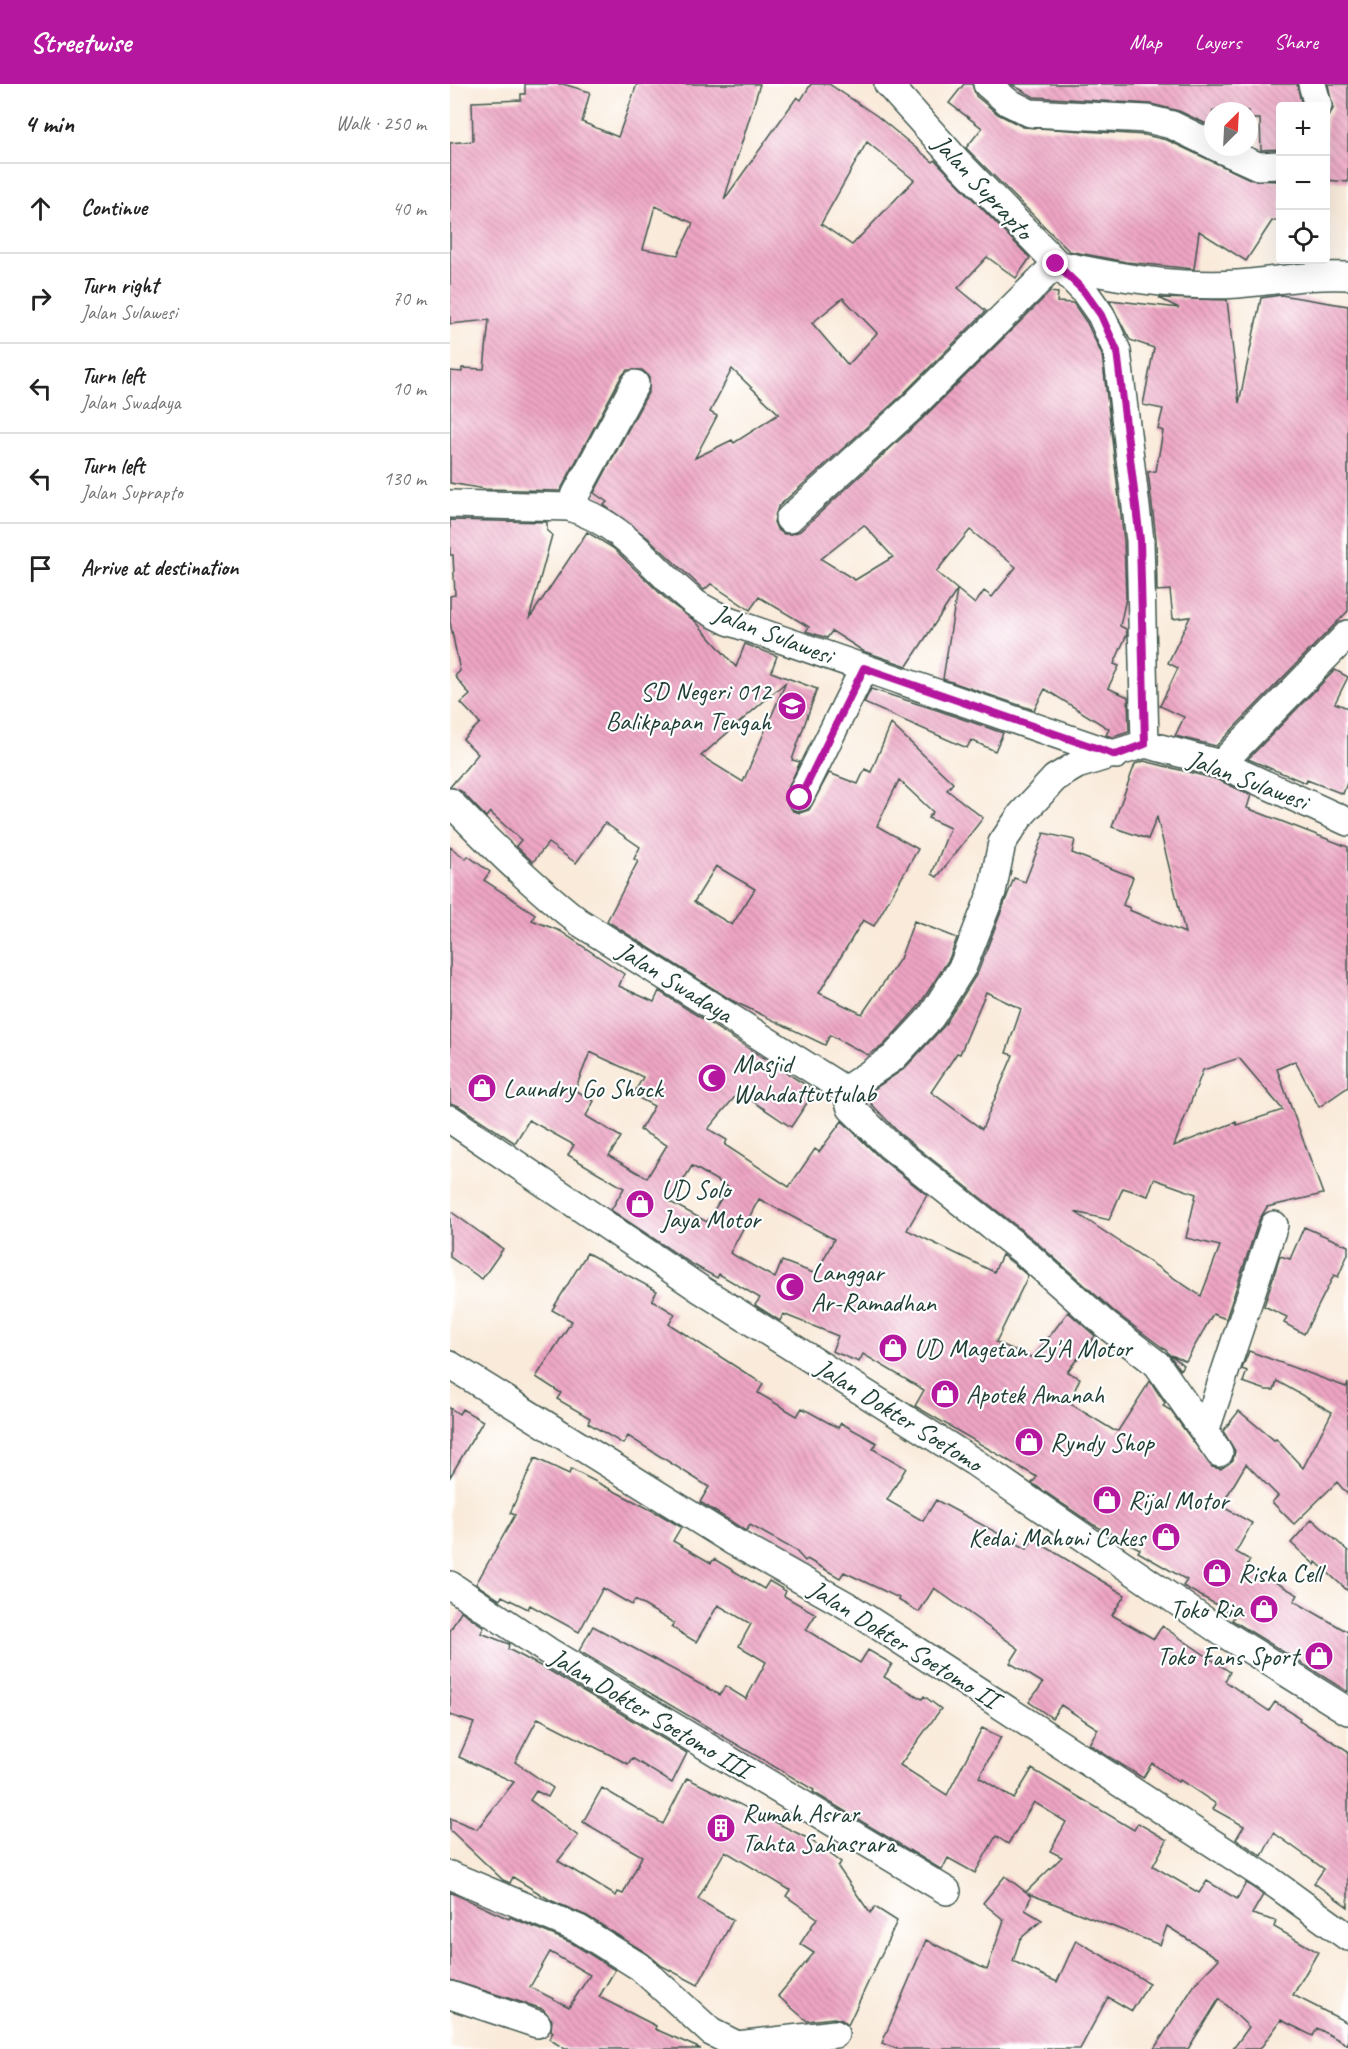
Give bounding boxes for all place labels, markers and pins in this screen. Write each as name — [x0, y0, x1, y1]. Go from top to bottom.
place label: SD Negeri 012 Balikpapan Tengah — [606, 675, 773, 738]
school or university icon: SD Negeri 012 Balikpapan Tengah — [776, 690, 808, 722]
place label: Masjid Wahdattuttulab — [733, 1047, 878, 1110]
mosque icon: Masjid Wahdattuttulab — [696, 1062, 728, 1094]
shop icon: Laundry Go Shock — [466, 1072, 498, 1104]
place label: Laundry Go Shock — [503, 1072, 665, 1105]
place label: UD Solo Jaya Motor — [659, 1173, 763, 1236]
shop icon: UD Solo Jaya Motor — [624, 1188, 656, 1220]
place label: Langgar Ar-Ramadhan — [811, 1256, 937, 1319]
mosque icon: Langgar Ar-Ramadhan — [774, 1271, 806, 1303]
shop icon: UD Magetan Zy'A Motor — [877, 1332, 909, 1364]
place label: UD Magetan Zy'A Motor — [914, 1332, 1134, 1365]
shop icon: Apotek Amanah — [929, 1378, 961, 1410]
place label: Apotek Amanah — [966, 1378, 1105, 1411]
shop icon: Ryndy Shop — [1013, 1426, 1045, 1458]
place label: Ryndy Shop — [1050, 1426, 1156, 1459]
shop icon: Rijal Motor — [1091, 1484, 1123, 1516]
place label: Rijal Motor — [1128, 1484, 1231, 1517]
place label: Kedai Mahoni Cakes — [968, 1521, 1147, 1554]
shop icon: Kedai Mahoni Cakes — [1150, 1521, 1182, 1553]
shop icon: Riska Cell — [1201, 1557, 1233, 1589]
place label: Riska Cell — [1238, 1557, 1326, 1590]
place label: Toko Ria — [1170, 1593, 1245, 1626]
shop icon: Toko Ria — [1248, 1593, 1280, 1625]
place label: Toko Fans Sport — [1157, 1640, 1301, 1673]
shop icon: Toko Fans Sport — [1303, 1640, 1335, 1672]
place label: Rumah Asrar Tahta Sahasrara — [742, 1797, 898, 1860]
building icon: Rumah Asrar Tahta Sahasrara — [705, 1812, 737, 1844]

